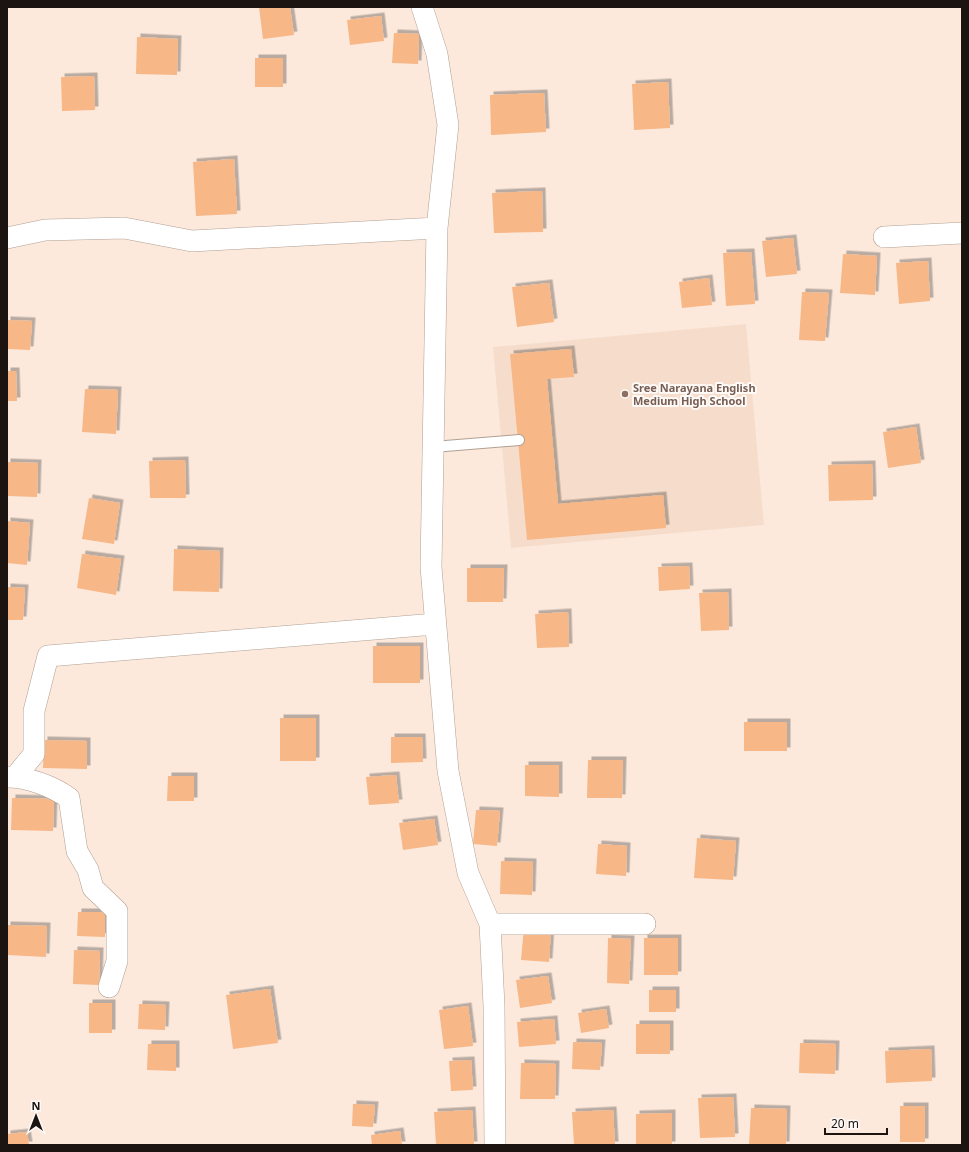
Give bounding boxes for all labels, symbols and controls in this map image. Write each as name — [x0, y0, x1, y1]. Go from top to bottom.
place label: Sree Narayana English Medium High School — [633, 380, 756, 408]
marker: Sree Narayana English Medium High School — [620, 389, 630, 399]
north arrow — [16, 1096, 56, 1136]
text: N — [32, 1098, 40, 1113]
scale bar — [825, 1110, 887, 1136]
text: 20 m — [831, 1115, 859, 1132]

